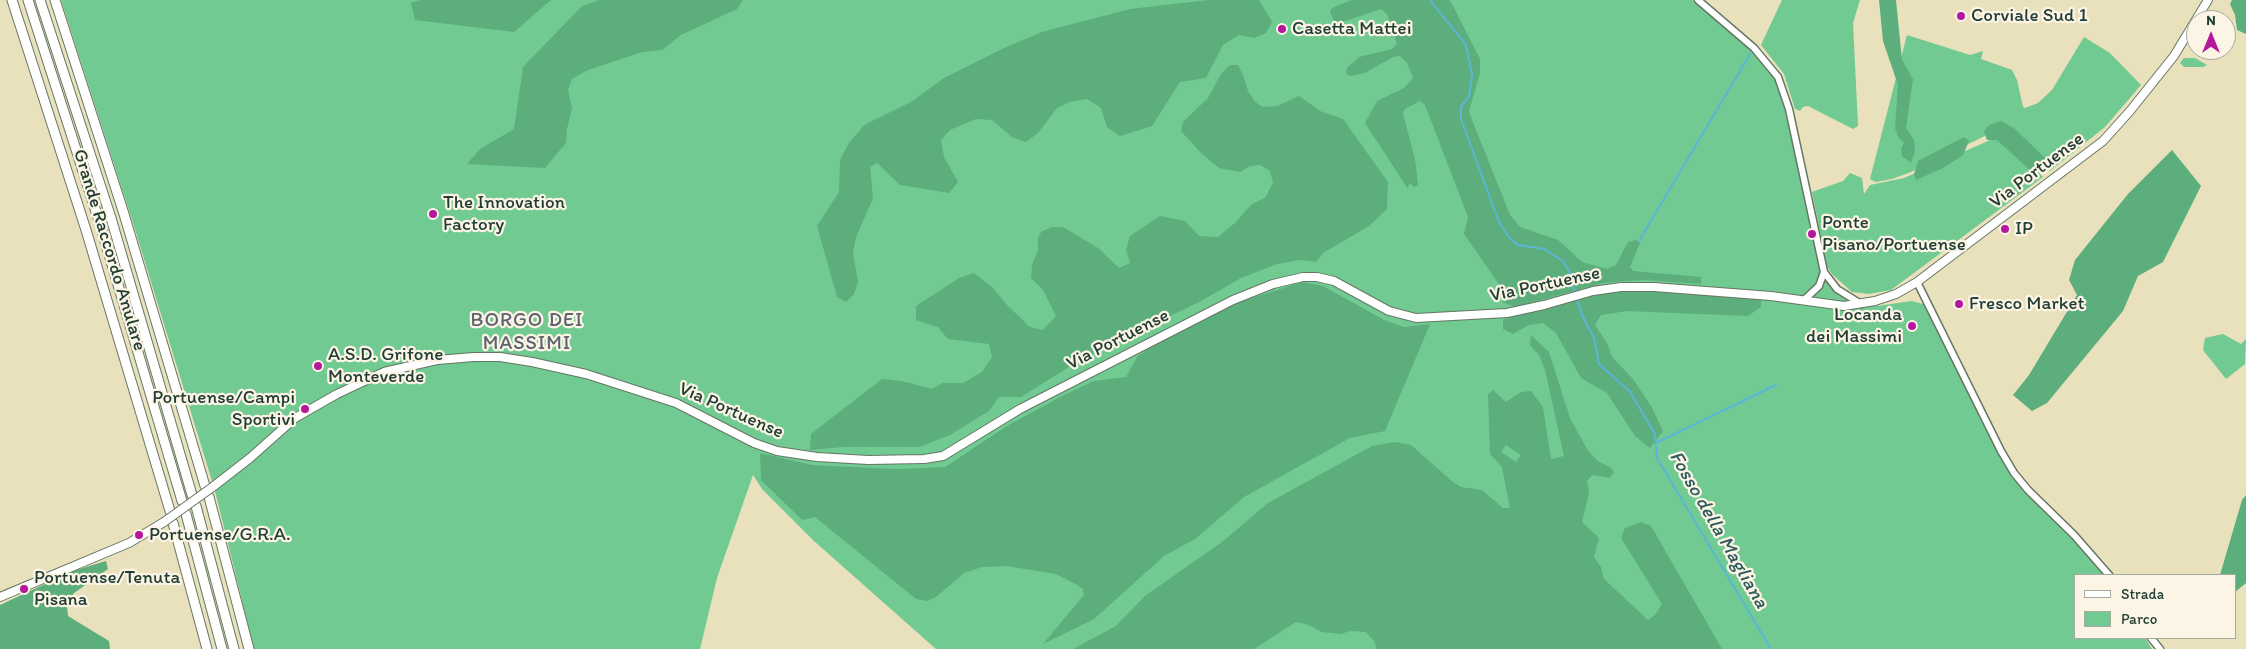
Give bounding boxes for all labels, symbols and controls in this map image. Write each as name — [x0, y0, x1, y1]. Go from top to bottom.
place label: Corviale Sud 1 — [1971, 5, 2087, 27]
marker: Corviale Sud 1 — [1955, 10, 1967, 22]
north arrow — [2186, 10, 2236, 60]
text: N — [2206, 12, 2216, 29]
place label: Casetta Mattei — [1292, 18, 1411, 40]
marker: Casetta Mattei — [1276, 23, 1288, 35]
street label: Via Portuense — [1985, 128, 2089, 214]
street label: Grande Raccordo Anulare — [67, 146, 151, 354]
place label: The Innovation Factory — [443, 192, 565, 236]
marker: The Innovation Factory — [427, 208, 439, 220]
place label: Ponte Pisano/Portuense — [1822, 212, 1966, 256]
place label: IP — [2015, 218, 2033, 240]
marker: IP — [1999, 223, 2011, 235]
marker: Ponte Pisano/Portuense — [1806, 228, 1818, 240]
street label: Via Portuense — [1488, 262, 1602, 308]
place label: Fresco Market — [1969, 293, 2085, 315]
marker: Fresco Market — [1953, 298, 1965, 310]
street label: Via Portuense — [1063, 304, 1173, 376]
place label: Locanda dei Massimi — [1806, 304, 1902, 348]
district label: BORGO DEI MASSIMI — [470, 309, 584, 356]
marker: Locanda dei Massimi — [1906, 320, 1918, 332]
place label: A.S.D. Grifone Monteverde — [328, 344, 443, 388]
marker: A.S.D. Grifone Monteverde — [312, 360, 324, 372]
street label: Via Portuense — [675, 378, 787, 444]
place label: Portuense/Campi Sportivi — [152, 387, 295, 431]
marker: Portuense/Campi Sportivi — [299, 403, 311, 415]
water label: Fosso della Magliana — [1663, 447, 1773, 613]
place label: Portuense/G.R.A. — [149, 524, 291, 546]
marker: Portuense/G.R.A. — [133, 529, 145, 541]
place label: Portuense/Tenuta Pisana — [34, 567, 180, 611]
legend — [2074, 574, 2236, 639]
marker: Portuense/Tenuta Pisana — [18, 583, 30, 595]
text: Strada — [2121, 585, 2164, 603]
text: Parco — [2121, 610, 2157, 628]

